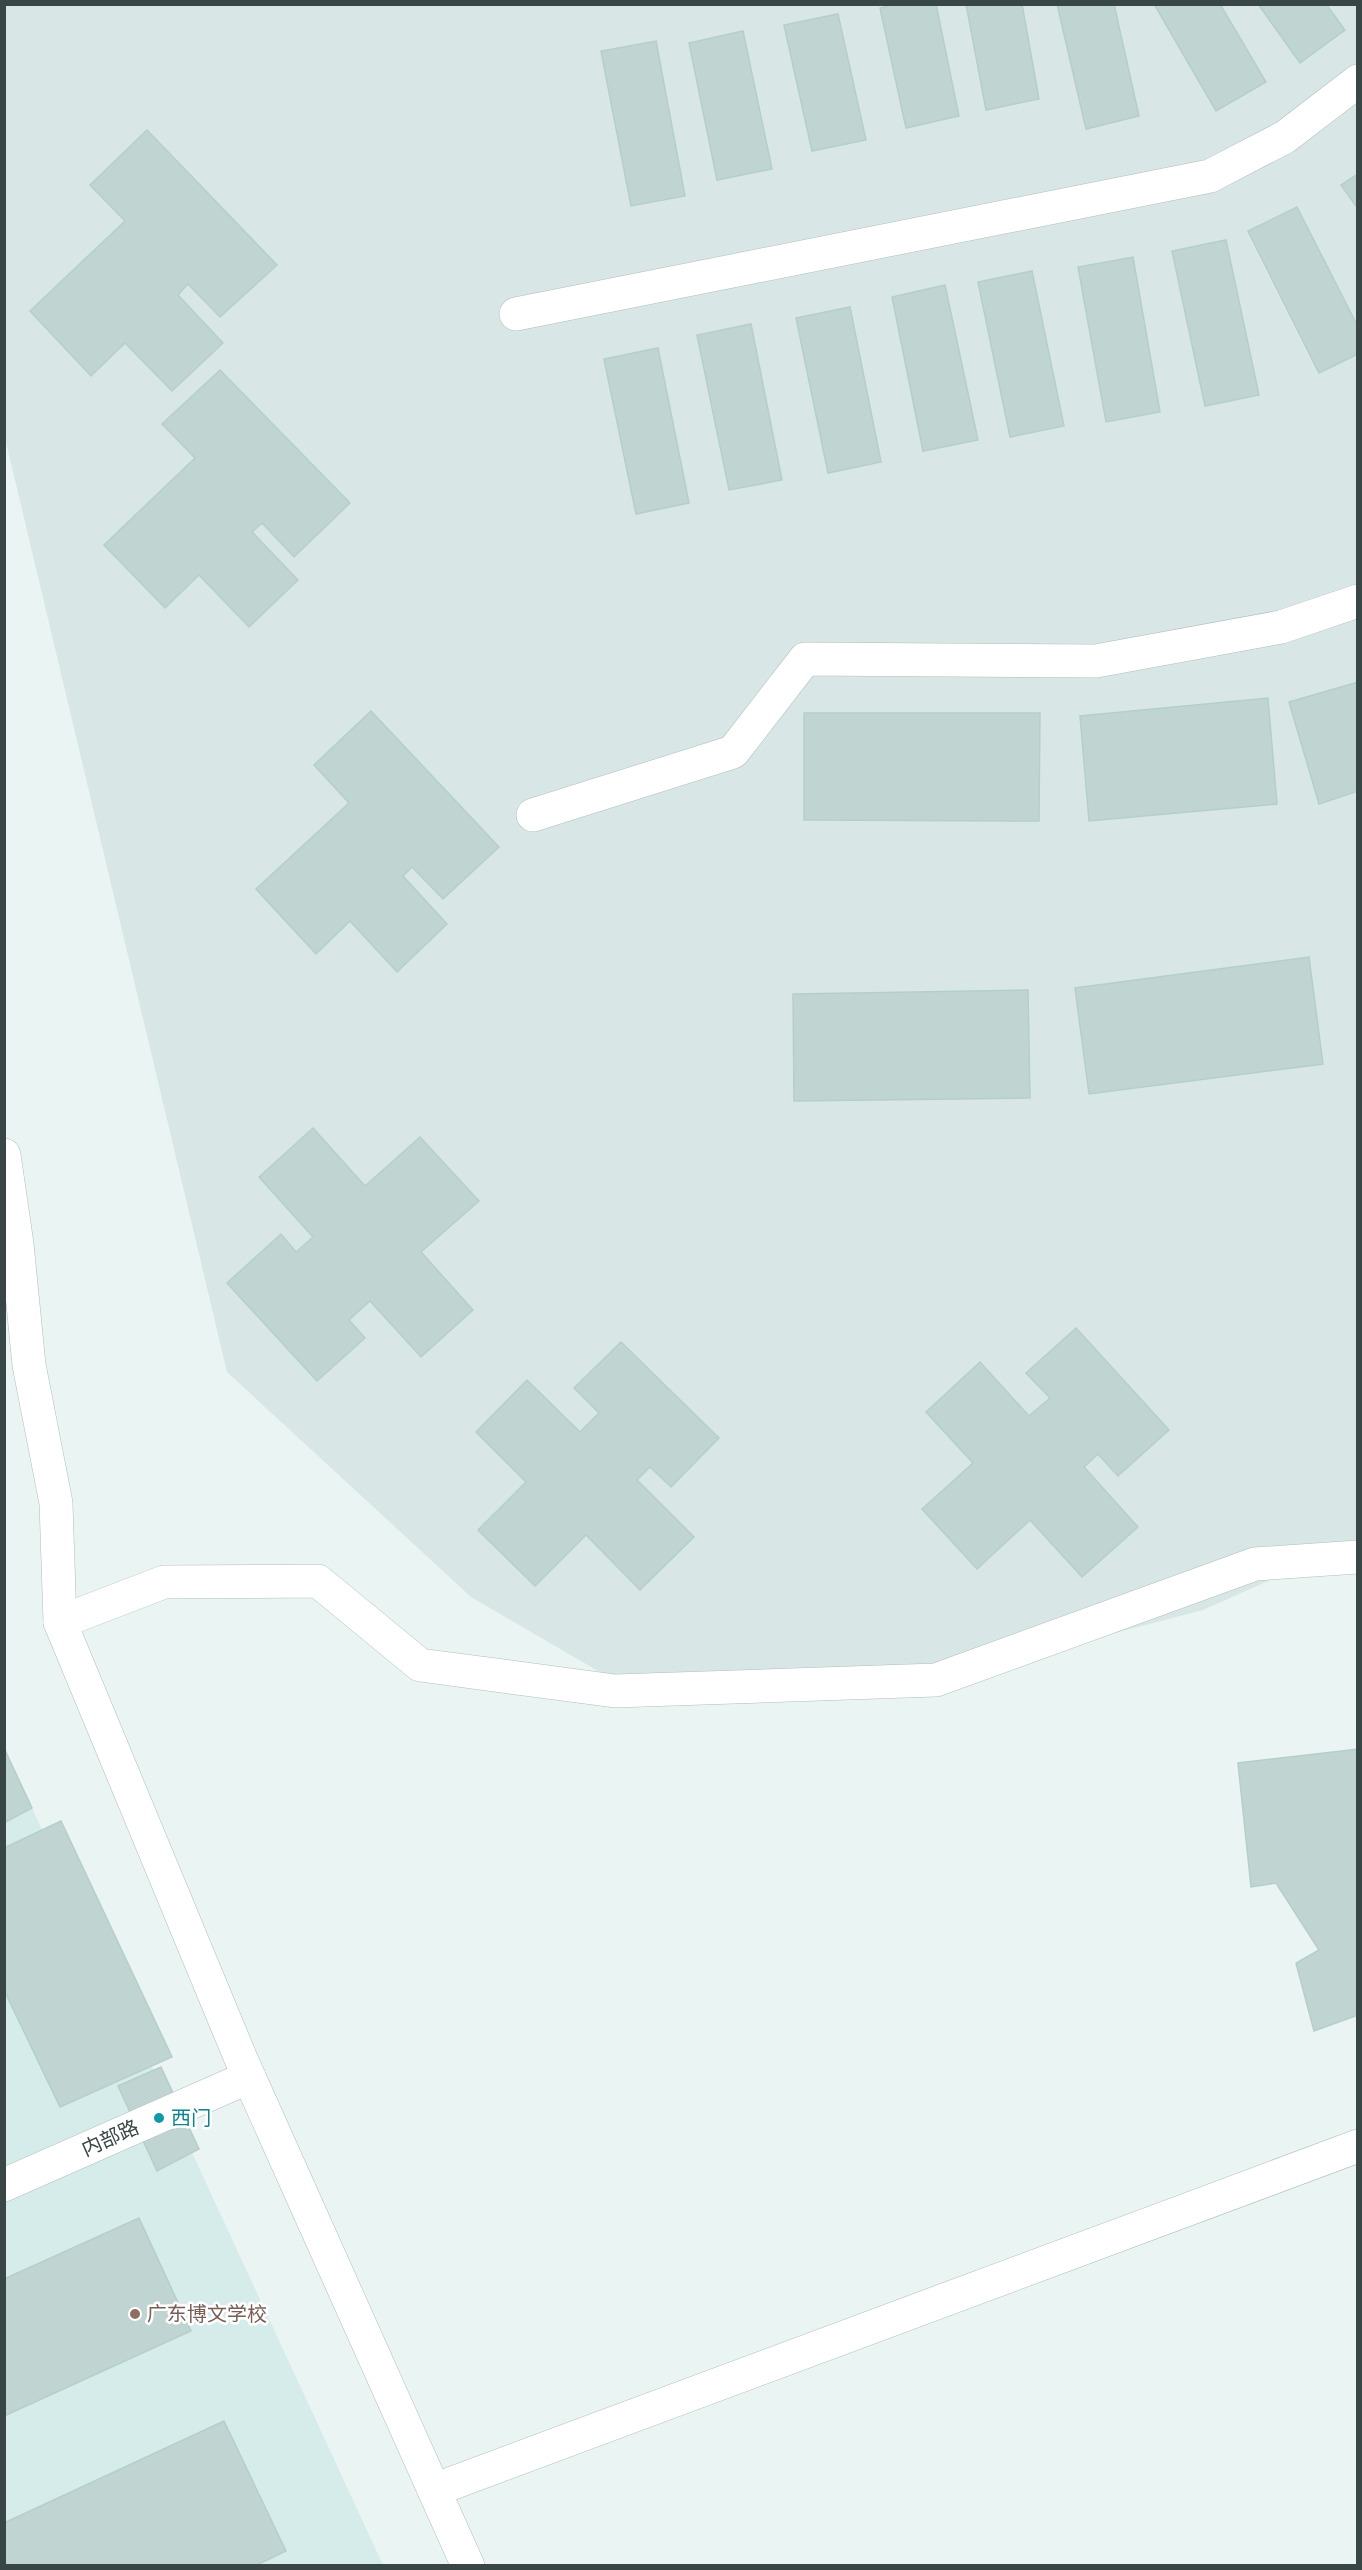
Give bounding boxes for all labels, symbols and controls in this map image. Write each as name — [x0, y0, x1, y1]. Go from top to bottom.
place label: 西门 — [171, 2106, 211, 2130]
marker: 西门 — [152, 2111, 166, 2125]
street label: 内部路 — [78, 2115, 142, 2161]
place label: 广东博文学校 — [147, 2302, 267, 2326]
marker: 广东博文学校 — [128, 2307, 142, 2321]

